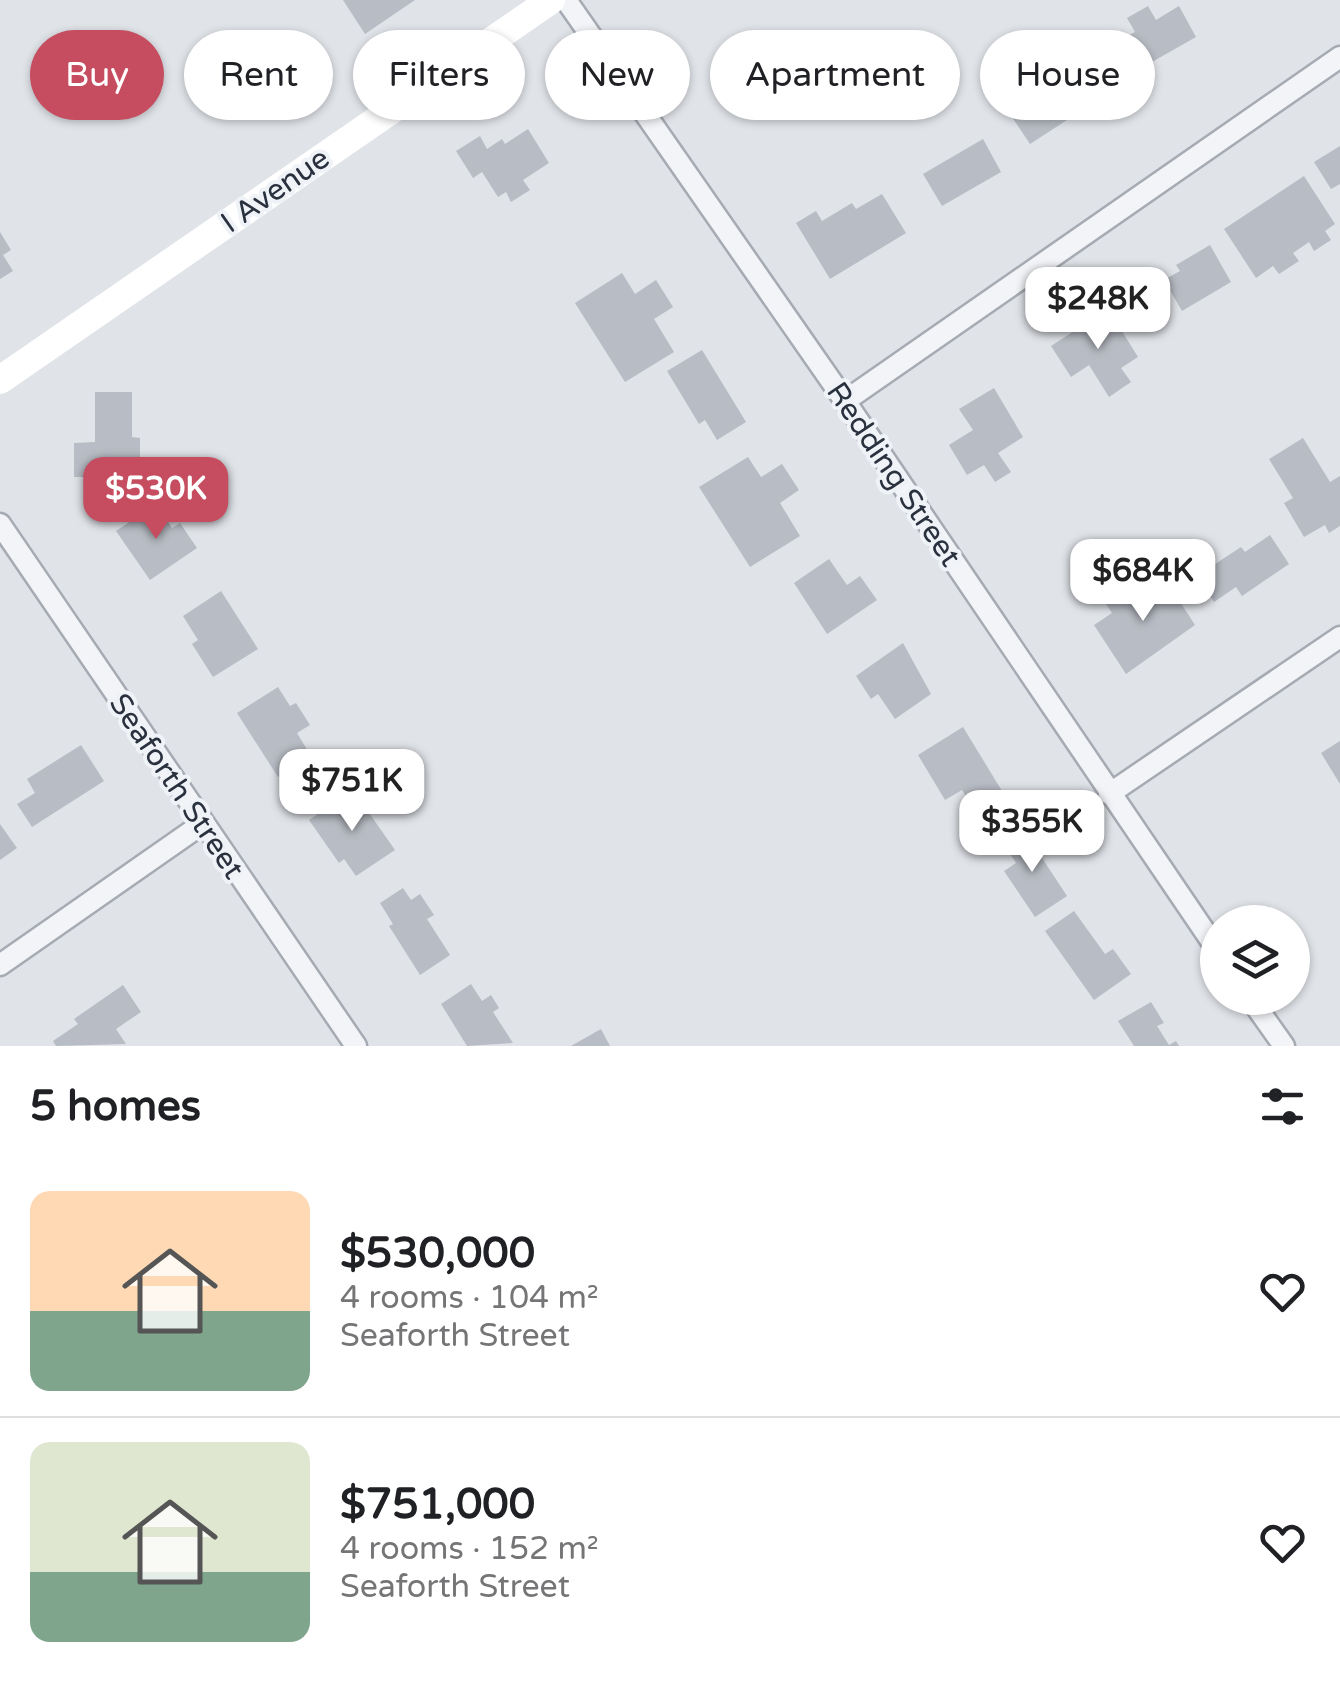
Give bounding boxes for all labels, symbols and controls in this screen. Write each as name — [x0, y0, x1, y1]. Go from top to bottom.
chip: Buy — [30, 30, 164, 120]
chip: Rent — [184, 30, 333, 120]
chip: Filters — [353, 30, 525, 120]
chip: New — [545, 30, 690, 120]
chip: Apartment — [710, 30, 960, 120]
chip: House — [980, 30, 1155, 120]
street label: I Avenue — [214, 140, 337, 241]
pin: $248K — [1028, 267, 1168, 352]
text: $248K — [1047, 280, 1149, 318]
street label: Redding Street — [818, 375, 969, 574]
pin: $530K — [86, 457, 226, 542]
text: $530K — [105, 470, 207, 508]
pin: $684K — [1073, 539, 1213, 624]
text: $684K — [1092, 552, 1194, 590]
street label: Seaforth Street — [101, 687, 252, 886]
pin: $751K — [282, 749, 422, 834]
text: $751K — [301, 762, 403, 800]
pin: $355K — [962, 790, 1102, 875]
text: $355K — [981, 803, 1083, 841]
map controls — [1200, 905, 1310, 1015]
button: layers — [1200, 905, 1310, 1015]
icon: filters — [1255, 1079, 1310, 1134]
text: 5 homes — [30, 1081, 201, 1132]
text: $530,000 — [340, 1228, 535, 1279]
icon: home — [110, 1231, 230, 1351]
icon: heart — [1255, 1264, 1310, 1319]
text: 4 rooms · 104 m² — [340, 1279, 599, 1317]
text: Seaforth Street — [340, 1317, 570, 1355]
text: $751,000 — [340, 1479, 535, 1530]
icon: home — [110, 1482, 230, 1602]
icon: heart — [1255, 1515, 1310, 1570]
text: 4 rooms · 152 m² — [340, 1530, 599, 1568]
text: Seaforth Street — [340, 1568, 570, 1606]

